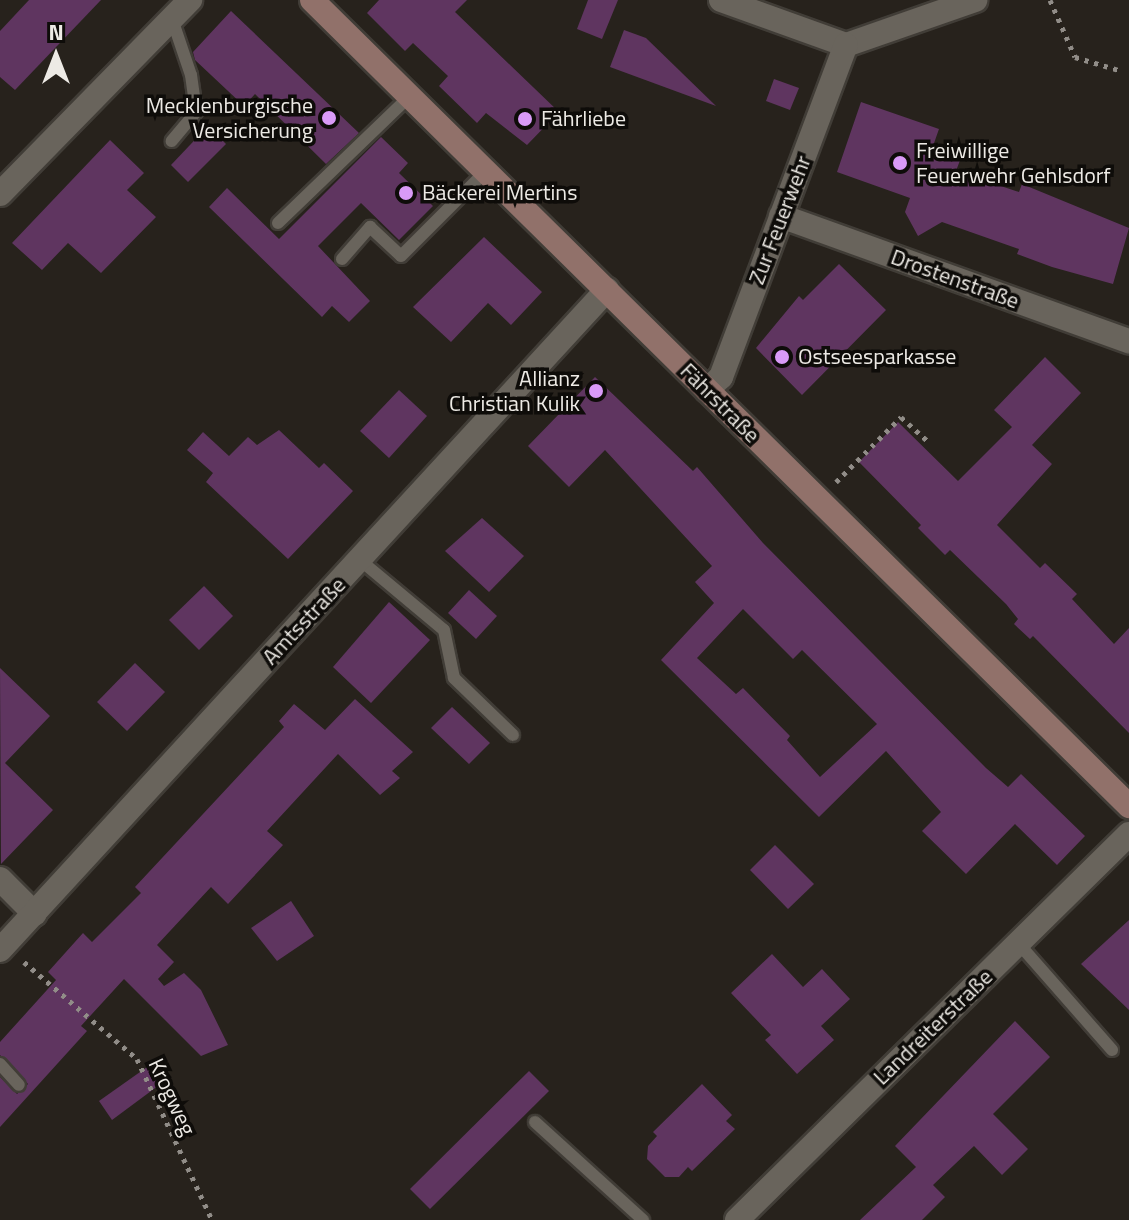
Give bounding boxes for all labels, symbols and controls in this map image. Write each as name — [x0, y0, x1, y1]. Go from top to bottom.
text: N — [48, 15, 64, 49]
north arrow — [16, 16, 96, 96]
place label: Mecklenburgische Versicherung — [146, 92, 313, 144]
place label: Fährliebe — [541, 106, 626, 132]
marker: Mecklenburgische Versicherung — [320, 109, 338, 127]
marker: Fährliebe — [516, 110, 534, 128]
place label: Freiwillige Feuerwehr Gehlsdorf — [916, 137, 1111, 188]
street label: Zur Feuerwehr — [743, 152, 817, 288]
marker: Freiwillige Feuerwehr Gehlsdorf — [891, 154, 909, 172]
place label: Bäckerei Mertins — [422, 180, 577, 206]
marker: Bäckerei Mertins — [397, 184, 415, 202]
street label: Drostenstraße — [887, 244, 1023, 314]
place label: Ostseesparkasse — [798, 344, 956, 370]
marker: Ostseesparkasse — [773, 348, 791, 366]
street label: Fährstraße — [675, 358, 765, 448]
place label: Allianz Christian Kulik — [449, 365, 580, 416]
marker: Allianz Christian Kulik — [587, 382, 605, 400]
street label: Amtsstraße — [257, 572, 351, 670]
street label: Landreiterstraße — [868, 964, 998, 1090]
street label: Krogweg — [143, 1054, 201, 1140]

